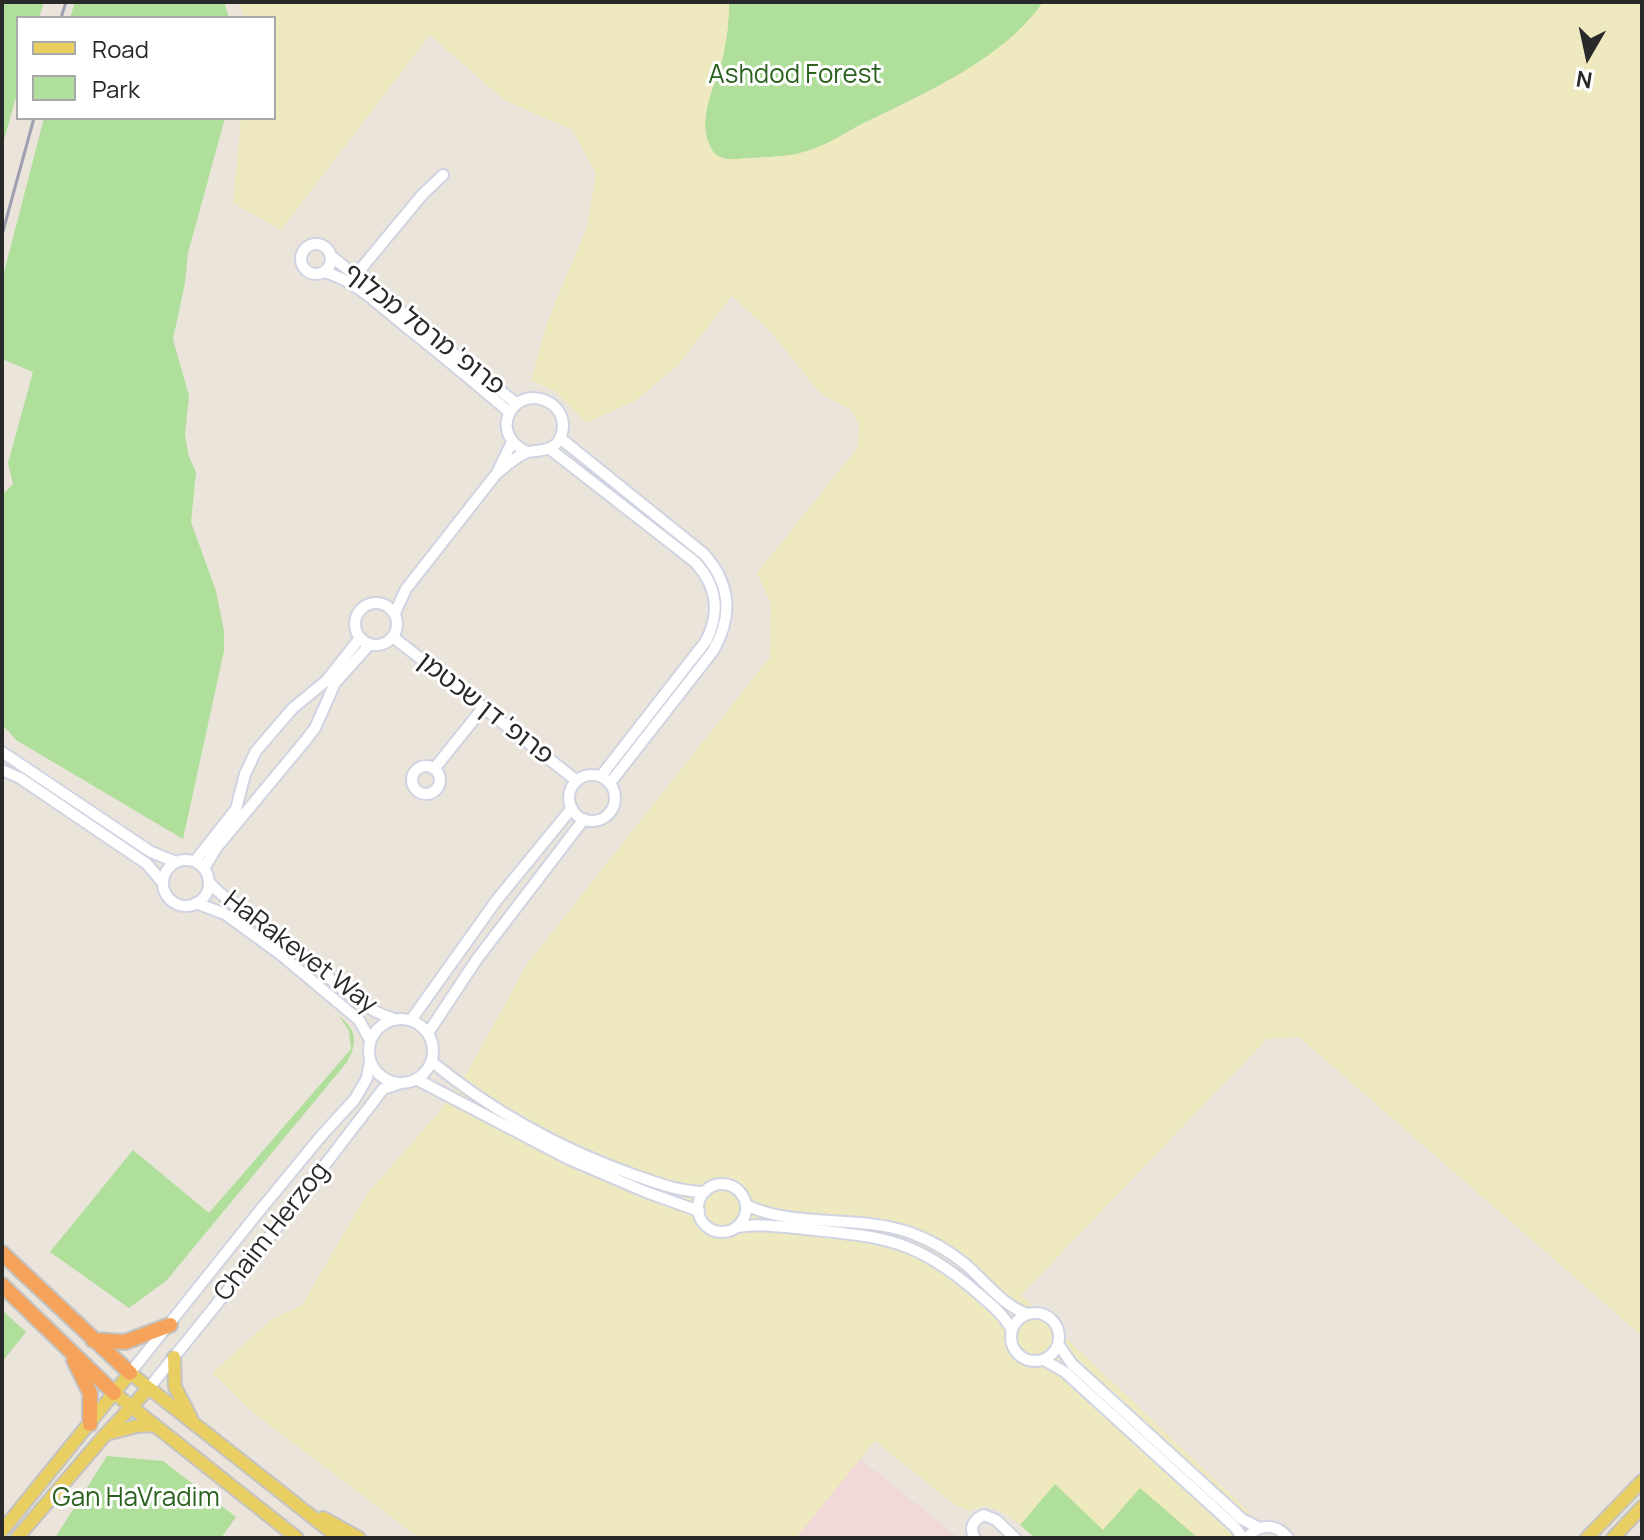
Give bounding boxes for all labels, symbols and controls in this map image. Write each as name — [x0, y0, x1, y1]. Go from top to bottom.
legend — [16, 16, 276, 120]
north arrow — [1548, 16, 1628, 96]
text: Road — [92, 32, 149, 65]
park label: Ashdod Forest — [708, 60, 882, 92]
text: N — [1574, 64, 1594, 96]
text: Park — [92, 72, 140, 105]
street label: פרופ' מרסל מכלוף — [337, 257, 511, 403]
street label: פרופ' דן שכטמן — [411, 646, 559, 772]
street label: HaRakevet Way — [217, 885, 383, 1021]
street label: Chaim Herzog — [208, 1156, 336, 1308]
park label: Gan HaVradim — [52, 1483, 220, 1515]

